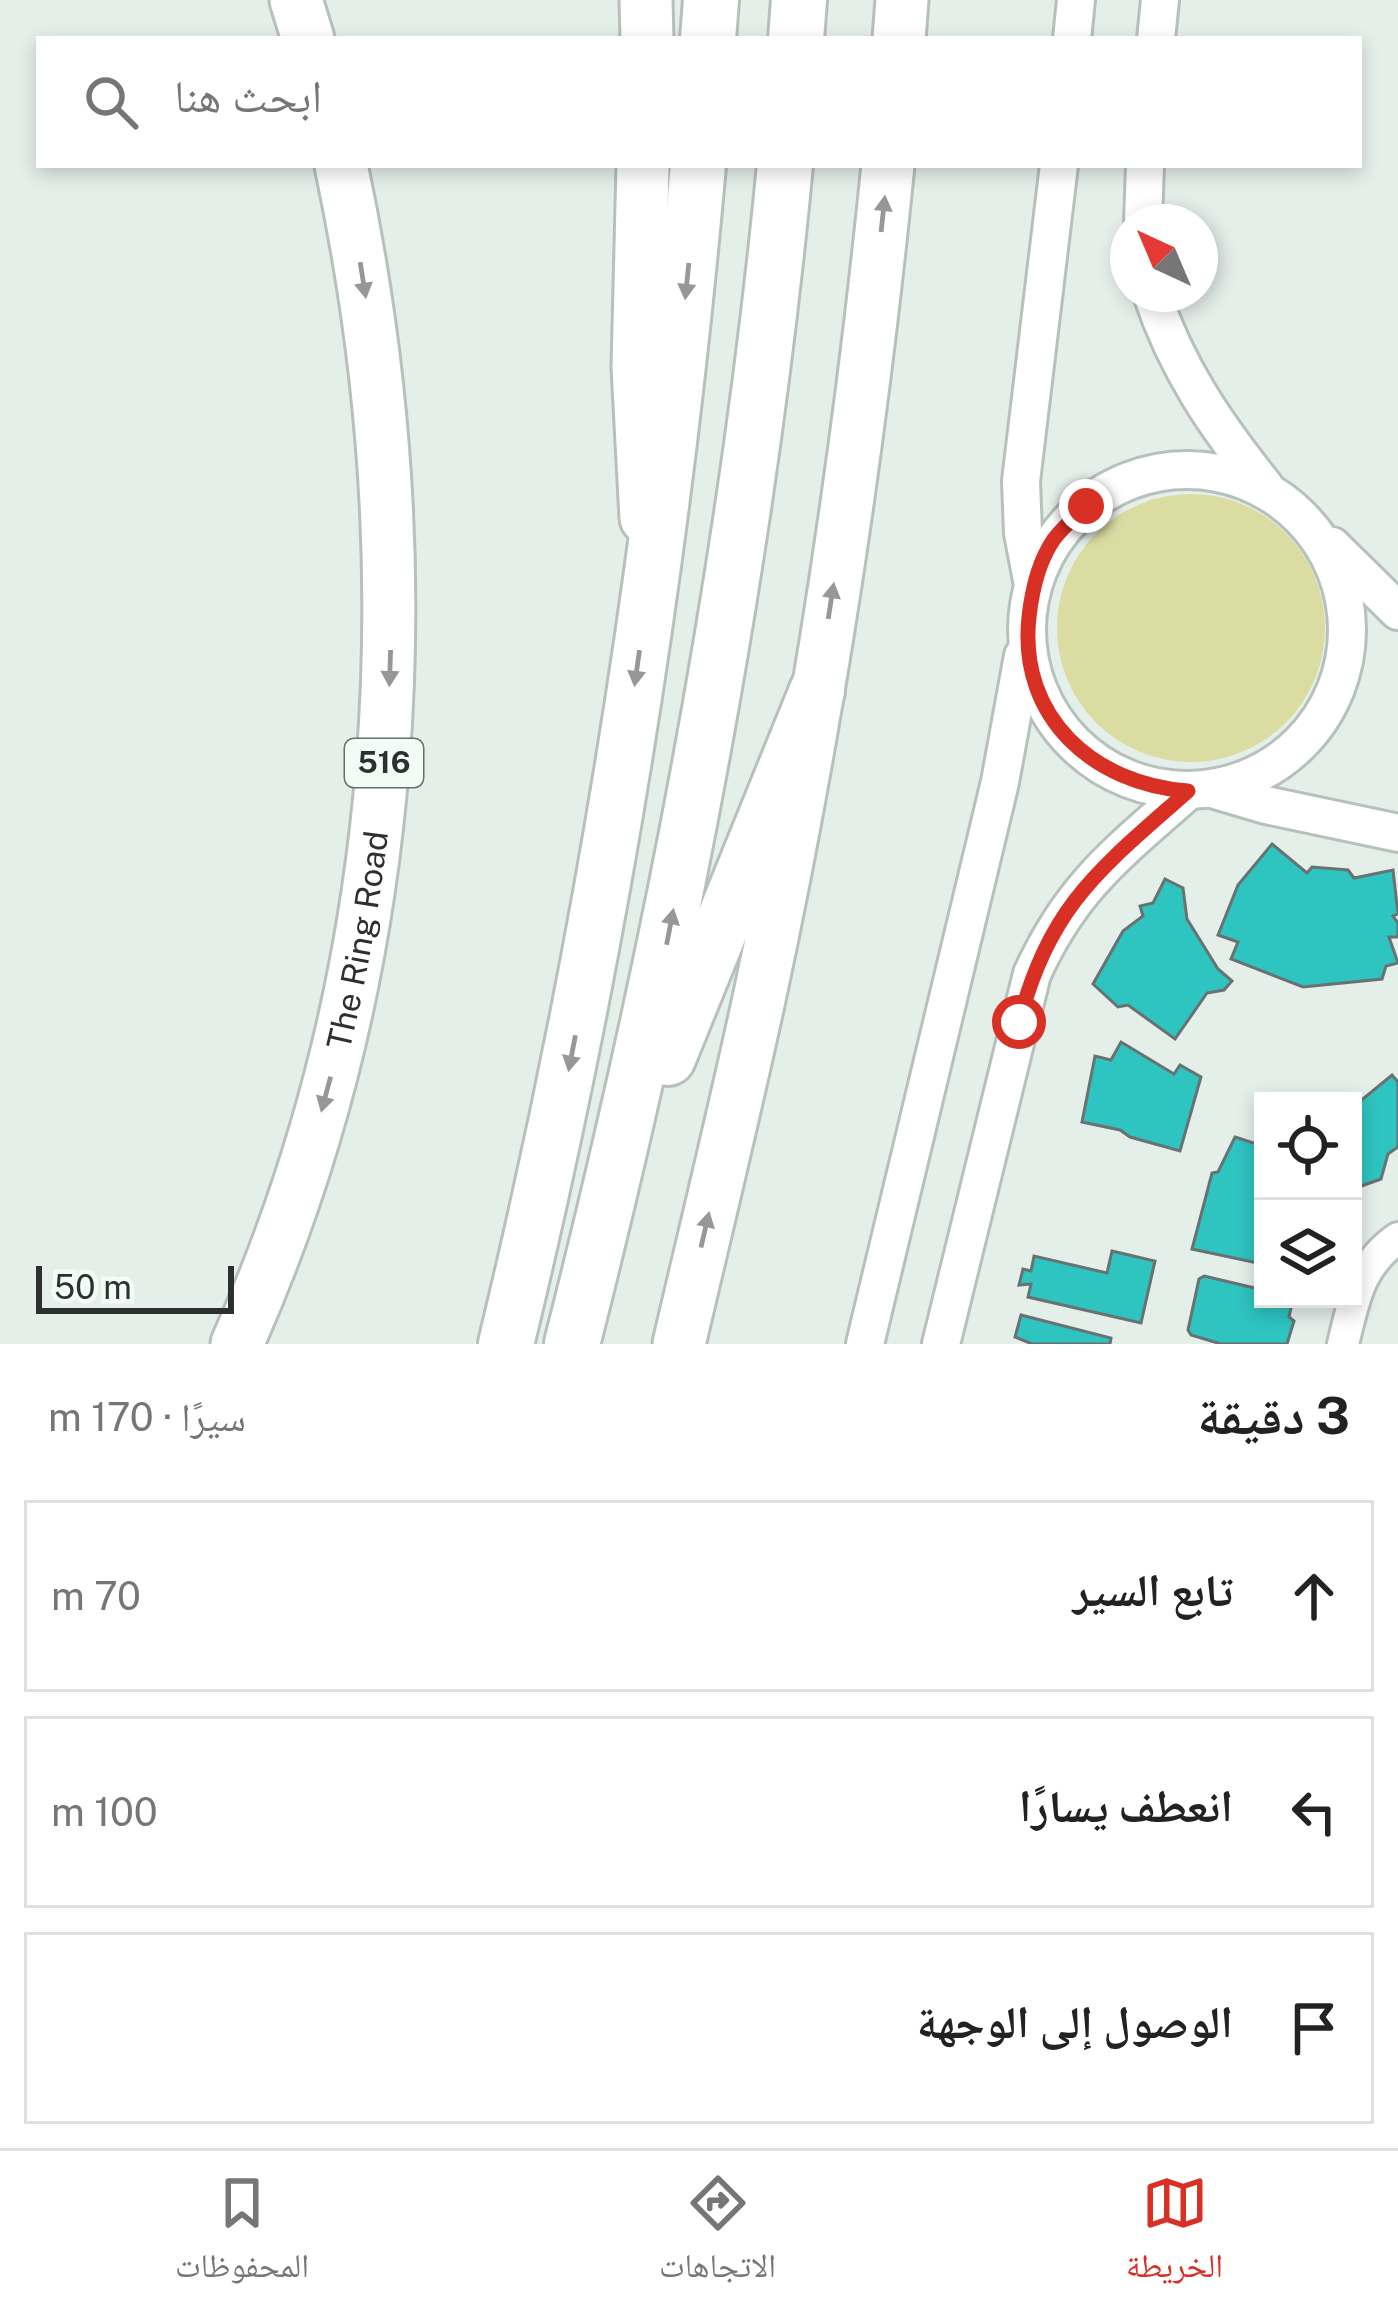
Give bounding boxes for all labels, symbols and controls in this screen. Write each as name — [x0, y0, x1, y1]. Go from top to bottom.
search box — [36, 36, 1362, 168]
icon: search — [78, 69, 144, 135]
text: ابحث هنا — [174, 69, 322, 122]
one-way arrow — [874, 195, 893, 232]
north arrow — [1110, 204, 1218, 312]
one-way arrow — [354, 262, 373, 299]
one-way arrow — [677, 263, 696, 301]
route end — [1059, 479, 1113, 533]
one-way arrow — [822, 581, 841, 619]
one-way arrow — [380, 650, 399, 688]
one-way arrow — [627, 650, 646, 687]
road number: 516 — [345, 739, 423, 787]
street label: The Ring Road — [319, 829, 395, 1053]
one-way arrow — [661, 907, 680, 945]
route start — [992, 995, 1046, 1049]
one-way arrow — [562, 1034, 581, 1072]
one-way arrow — [315, 1076, 334, 1113]
map controls — [1254, 1092, 1362, 1308]
button: locate — [1254, 1092, 1362, 1200]
button: layers — [1254, 1200, 1362, 1308]
one-way arrow — [696, 1211, 715, 1248]
scale bar — [36, 1260, 234, 1313]
text: 50 m — [54, 1268, 132, 1306]
text: 3 دقيقة — [1197, 1386, 1350, 1445]
text: سيرًا · 170 m — [48, 1394, 246, 1440]
text: تابع السير — [1073, 1563, 1233, 1616]
icon: ahead — [1281, 1563, 1347, 1629]
text: 70 m — [51, 1573, 141, 1619]
text: انعطف يسارًا — [1019, 1779, 1233, 1832]
icon: left — [1281, 1779, 1347, 1845]
text: 100 m — [51, 1789, 158, 1835]
text: الوصول إلى الوجهة — [917, 1995, 1233, 2048]
icon: arrive — [1281, 1995, 1347, 2061]
tab: المحفوظات — [175, 2170, 309, 2298]
tab: الاتجاهات — [659, 2170, 776, 2298]
tab: الخريطة — [1126, 2170, 1223, 2298]

